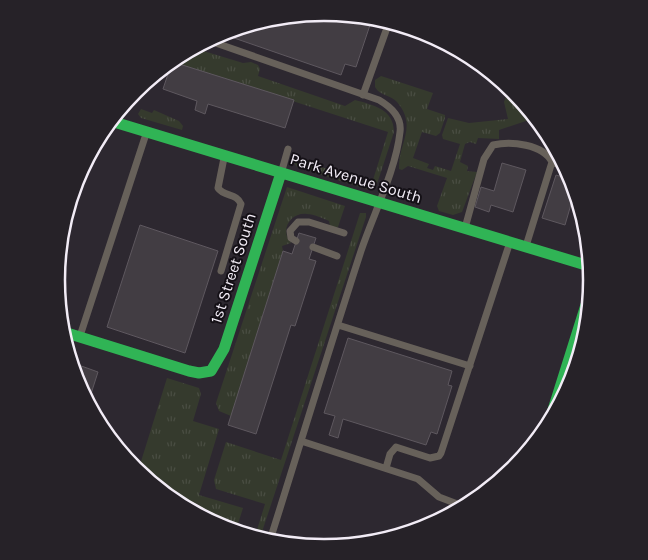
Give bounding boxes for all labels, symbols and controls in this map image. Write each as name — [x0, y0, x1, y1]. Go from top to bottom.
street label: Park Avenue South — [288, 149, 424, 207]
street label: 1st Street South — [206, 210, 260, 326]

